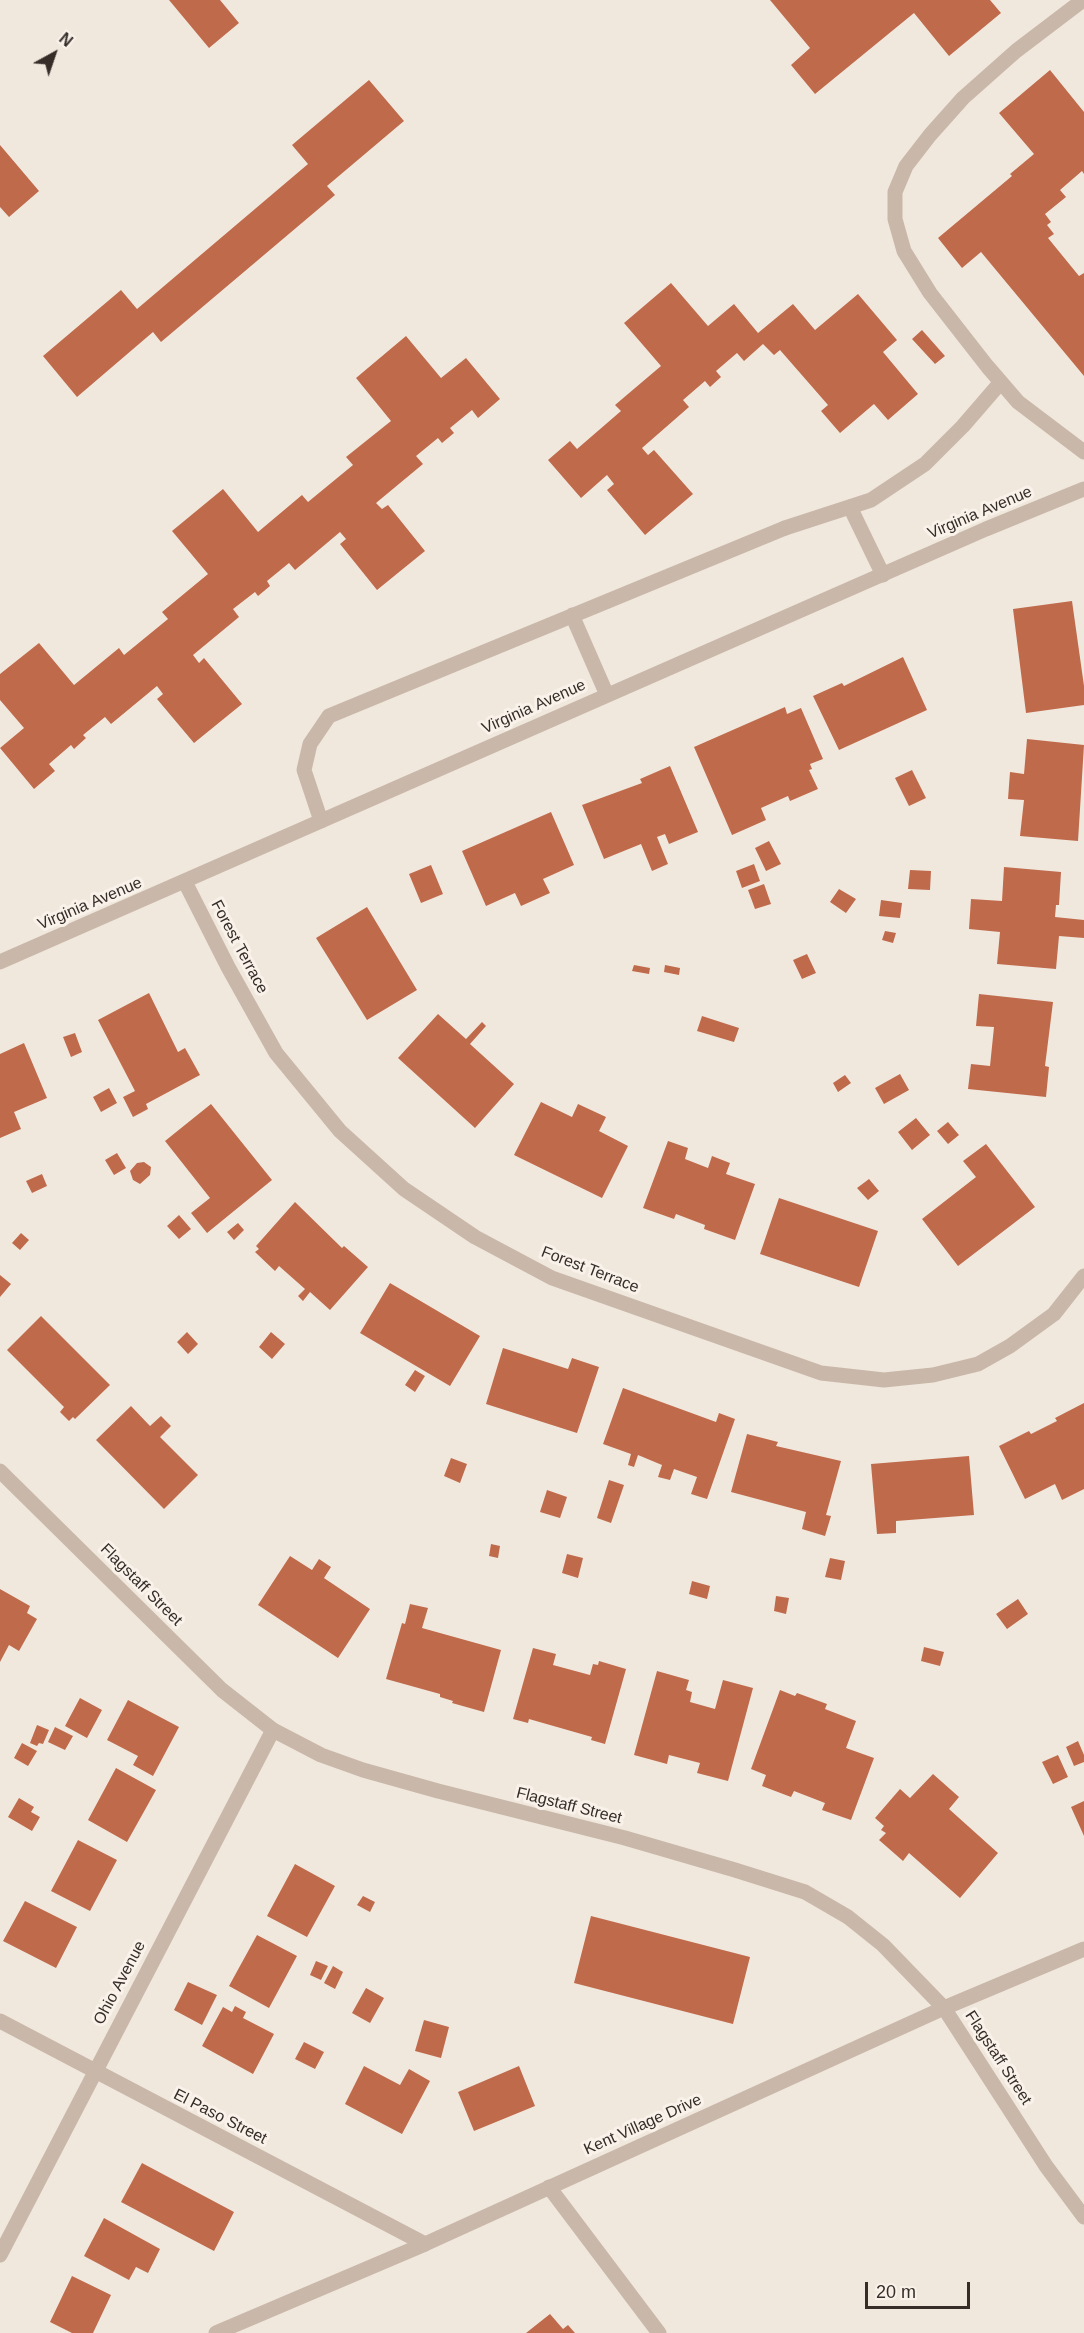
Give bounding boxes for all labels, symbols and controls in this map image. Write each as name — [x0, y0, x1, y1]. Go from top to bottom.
north arrow — [24, 24, 84, 84]
text: N — [56, 30, 76, 50]
street label: Virginia Avenue — [925, 482, 1035, 544]
street label: Virginia Avenue — [479, 676, 589, 738]
street label: Virginia Avenue — [35, 873, 145, 935]
street label: Forest Terrace — [206, 897, 272, 997]
street label: Forest Terrace — [538, 1243, 642, 1297]
street label: Flagstaff Street — [96, 1540, 186, 1630]
street label: Flagstaff Street — [514, 1784, 624, 1828]
street label: Ohio Avenue — [90, 1938, 150, 2028]
street label: Flagstaff Street — [960, 2007, 1036, 2109]
street label: El Paso Street — [170, 2085, 270, 2149]
street label: Kent Village Drive — [581, 2090, 705, 2160]
scale bar — [868, 2270, 973, 2308]
text: 20 m — [876, 2282, 916, 2302]

